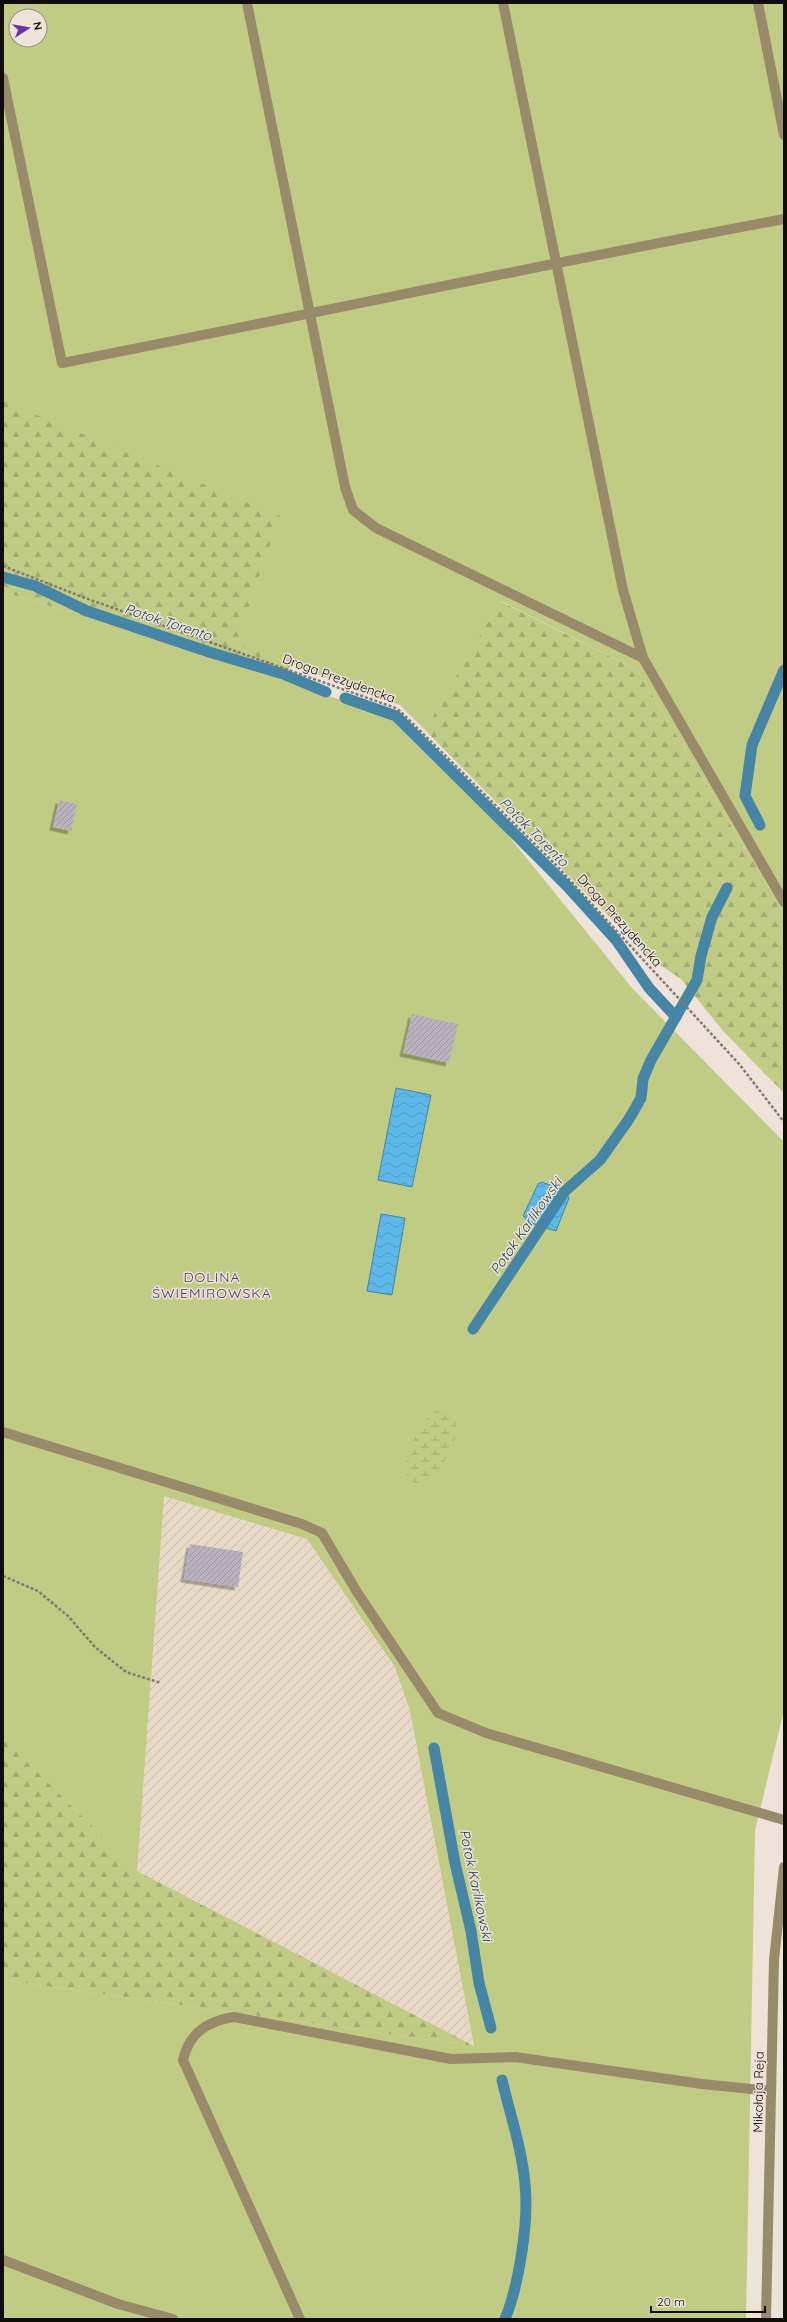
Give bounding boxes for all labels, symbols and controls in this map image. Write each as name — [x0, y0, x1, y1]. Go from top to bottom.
north arrow — [8, 8, 48, 48]
text: N — [30, 21, 45, 31]
water label: Potok Torento — [122, 599, 214, 645]
street label: Droga Prezydencka — [280, 650, 398, 706]
water label: Potok Torento — [496, 794, 573, 871]
street label: Droga Prezydencka — [574, 870, 666, 970]
water label: Potok Karlikowski — [486, 1173, 567, 1278]
district label: DOLINA ŚWIEMIROWSKA — [152, 1268, 272, 1302]
water label: Potok Karlikowski — [455, 1827, 497, 1944]
street label: Mikołaja Reja — [749, 2051, 767, 2133]
scale bar — [651, 2288, 765, 2314]
text: 20 m — [657, 2294, 685, 2309]

